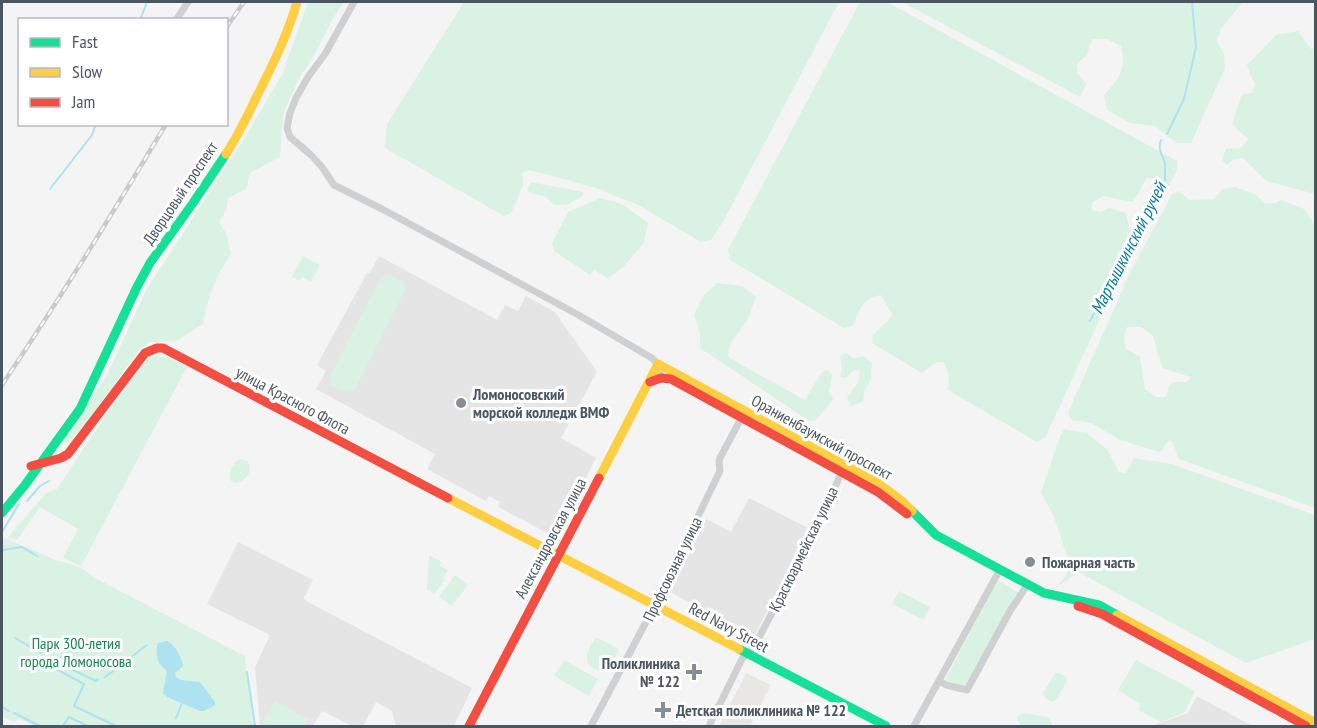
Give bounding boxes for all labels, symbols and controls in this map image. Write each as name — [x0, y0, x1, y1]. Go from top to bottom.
legend — [18, 18, 228, 126]
text: Fast — [72, 30, 98, 53]
text: Slow — [72, 60, 103, 83]
text: Jam — [71, 90, 95, 113]
street label: Дворцовый проспект — [138, 137, 222, 248]
water label: Мартышкинский ручей — [1085, 176, 1172, 318]
street label: улица Красного Флота — [233, 362, 353, 438]
place label: Ломоносовский морской колледж ВМФ — [472, 384, 609, 422]
street label: Ораниенбаумский проспект — [748, 390, 897, 484]
marker: Ломоносовский морской колледж ВМФ — [454, 396, 468, 410]
street label: Александровская улица — [510, 474, 590, 602]
street label: Красноармейская улица — [764, 483, 842, 615]
street label: Профсоюзная улица — [638, 513, 706, 625]
place label: Пожарная часть — [1042, 552, 1135, 572]
marker: Пожарная часть — [1023, 555, 1037, 569]
street label: Red Navy Street — [686, 598, 773, 657]
park label: Парк 300-летия города Ломоносова — [20, 633, 132, 671]
place label: Поликлиника № 122 — [602, 653, 680, 691]
marker: Поликлиника № 122 — [685, 663, 703, 681]
place label: Детская поликлиника № 122 — [676, 700, 846, 720]
marker: Детская поликлиника № 122 — [654, 701, 672, 719]

